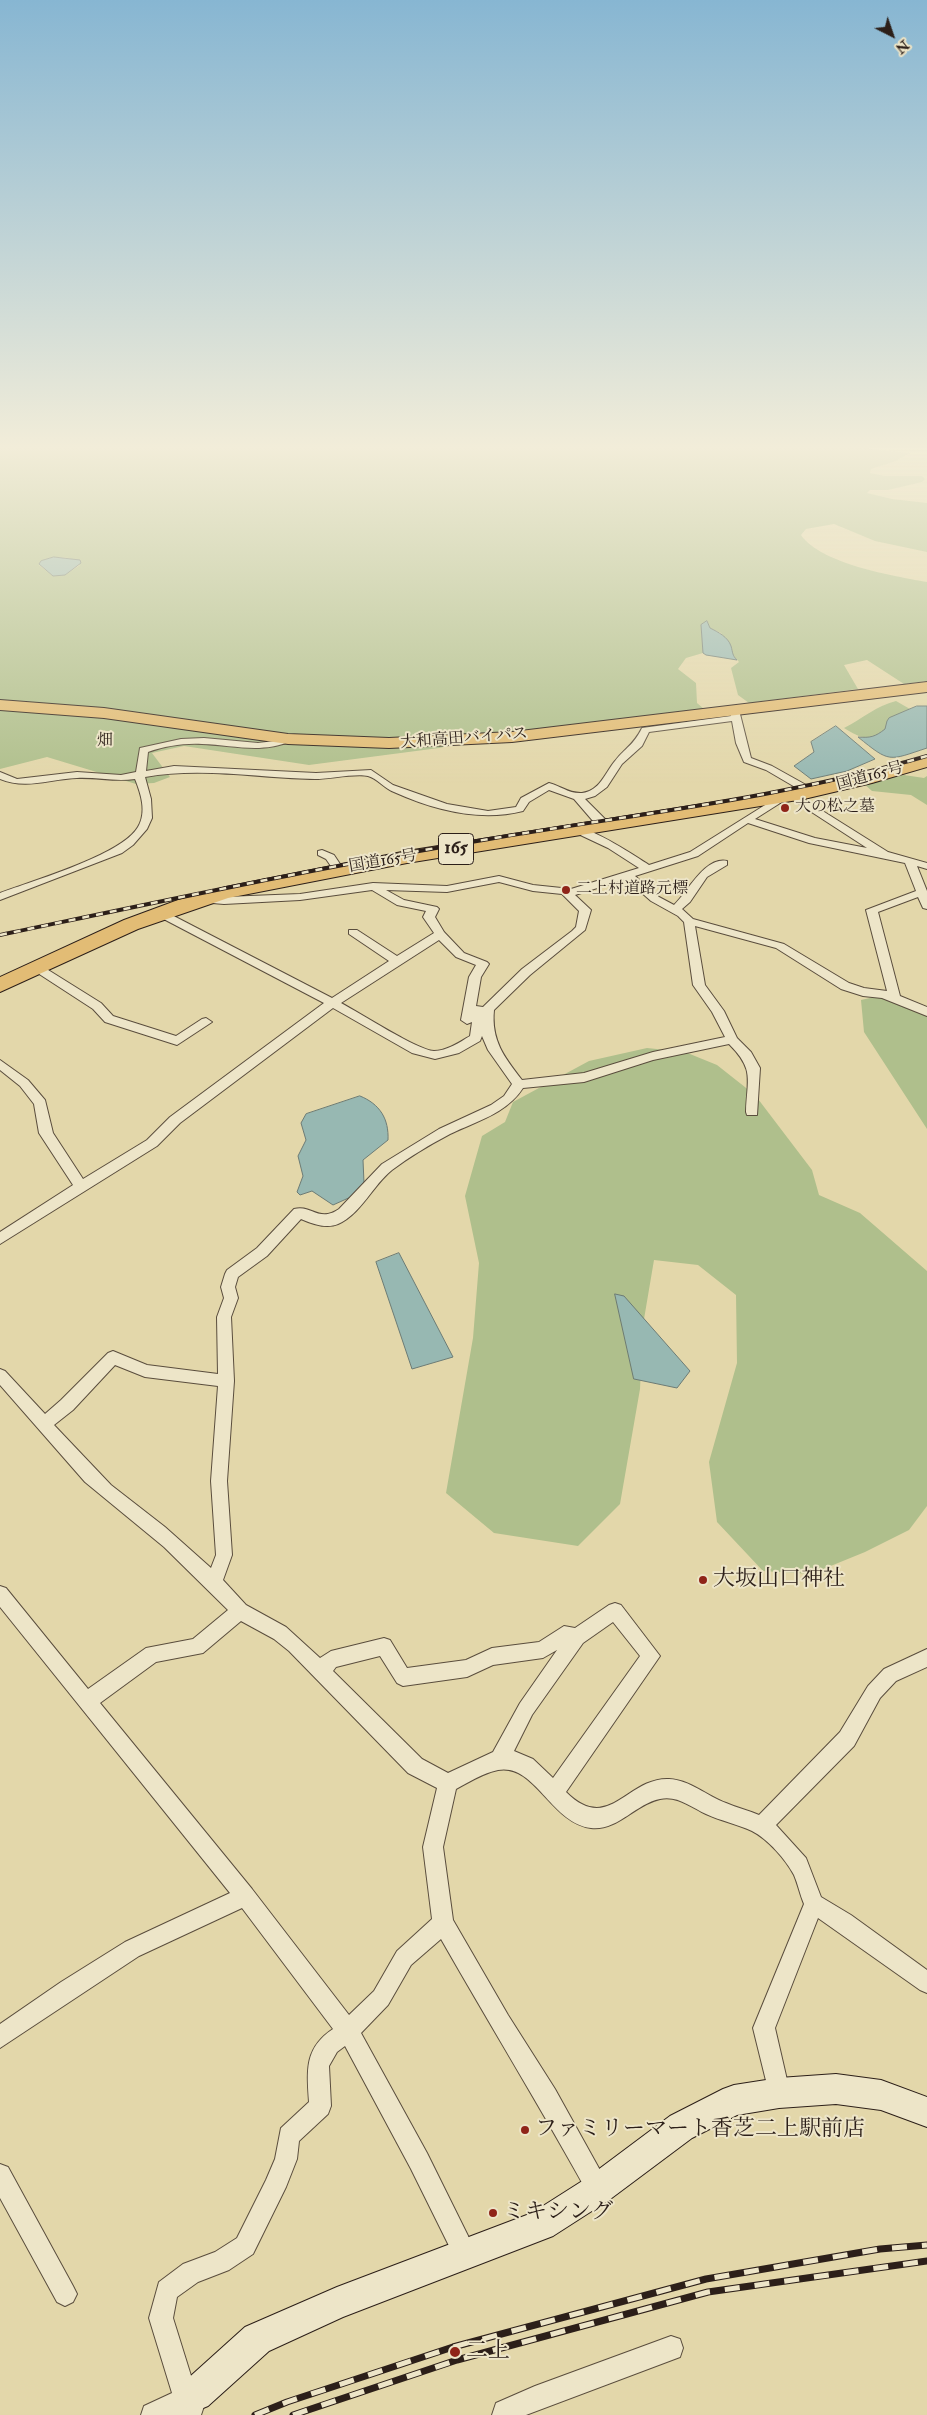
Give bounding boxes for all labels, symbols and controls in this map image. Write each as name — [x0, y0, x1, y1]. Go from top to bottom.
north arrow — [867, 10, 917, 60]
text: N — [892, 36, 912, 57]
street label: 大和高田バイパス — [399, 725, 529, 753]
district label: 畑 — [97, 732, 113, 752]
street label: 国道165号 — [834, 759, 906, 795]
place label: 大の松之墓 — [795, 798, 875, 818]
marker: 大の松之墓 — [779, 802, 791, 814]
road number: 165 — [438, 834, 474, 864]
street label: 国道165号 — [347, 847, 419, 877]
place label: 二上村道路元標 — [576, 880, 688, 900]
marker: 二上村道路元標 — [560, 884, 572, 896]
place label: 大坂山口神社 — [713, 1567, 845, 1593]
marker: 大坂山口神社 — [697, 1574, 709, 1586]
place label: ファミリーマート香芝二上駅前店 — [535, 2117, 865, 2143]
marker: ファミリーマート香芝二上駅前店 — [519, 2124, 531, 2136]
place label: ミキシング — [503, 2200, 613, 2226]
marker: ミキシング — [487, 2207, 499, 2219]
place label: 二上 — [466, 2339, 510, 2365]
marker: 二上 — [448, 2345, 462, 2359]

